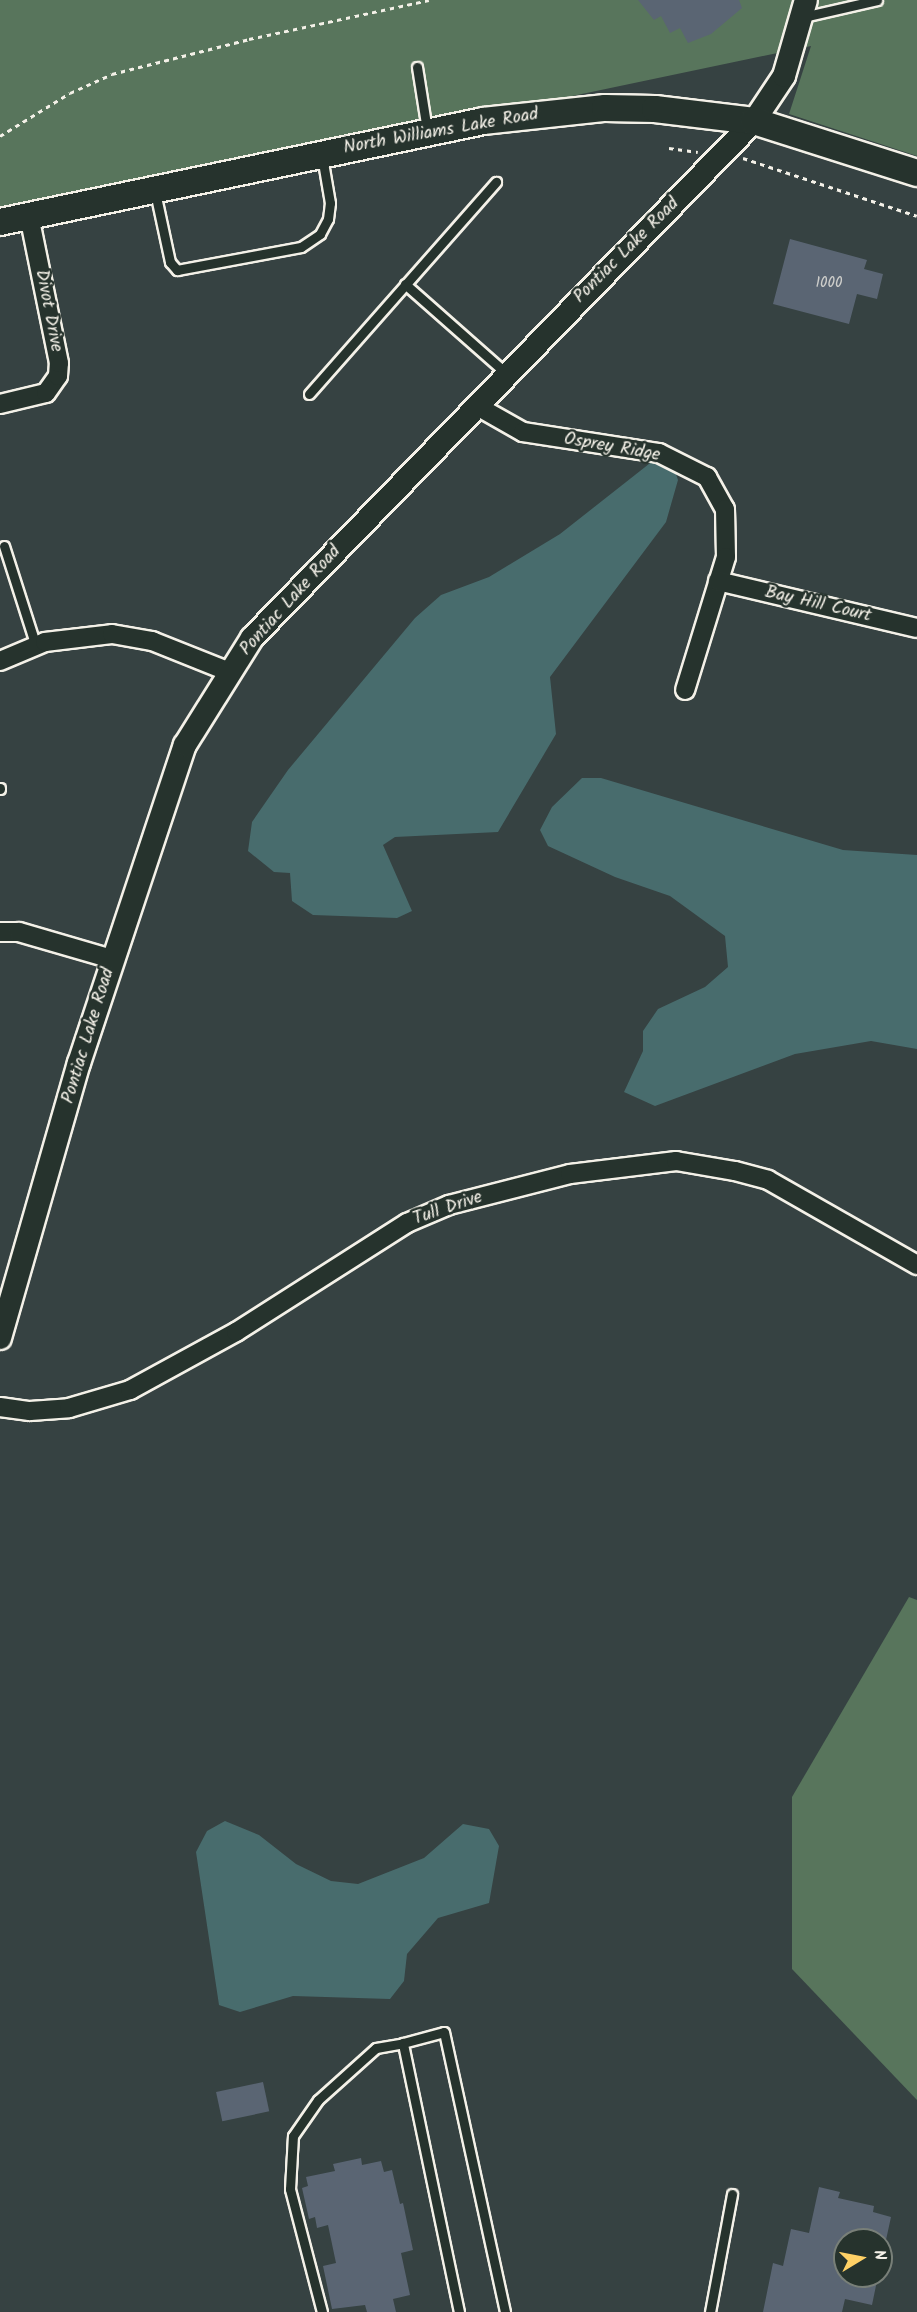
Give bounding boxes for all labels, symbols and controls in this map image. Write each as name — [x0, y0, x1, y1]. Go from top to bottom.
street label: North Williams Lake Road — [342, 104, 540, 160]
street label: Pontiac Lake Road — [570, 194, 684, 308]
street label: Divot Drive — [29, 268, 67, 354]
house number: 1000 — [815, 275, 843, 293]
street label: Osprey Ridge — [562, 429, 662, 467]
street label: Pontiac Lake Road — [236, 542, 346, 660]
street label: Bay Hill Court — [763, 582, 873, 628]
street label: Pontiac Lake Road — [58, 966, 120, 1106]
street label: Tull Drive — [411, 1187, 485, 1231]
north arrow — [833, 2228, 893, 2288]
text: N — [866, 2248, 892, 2262]

